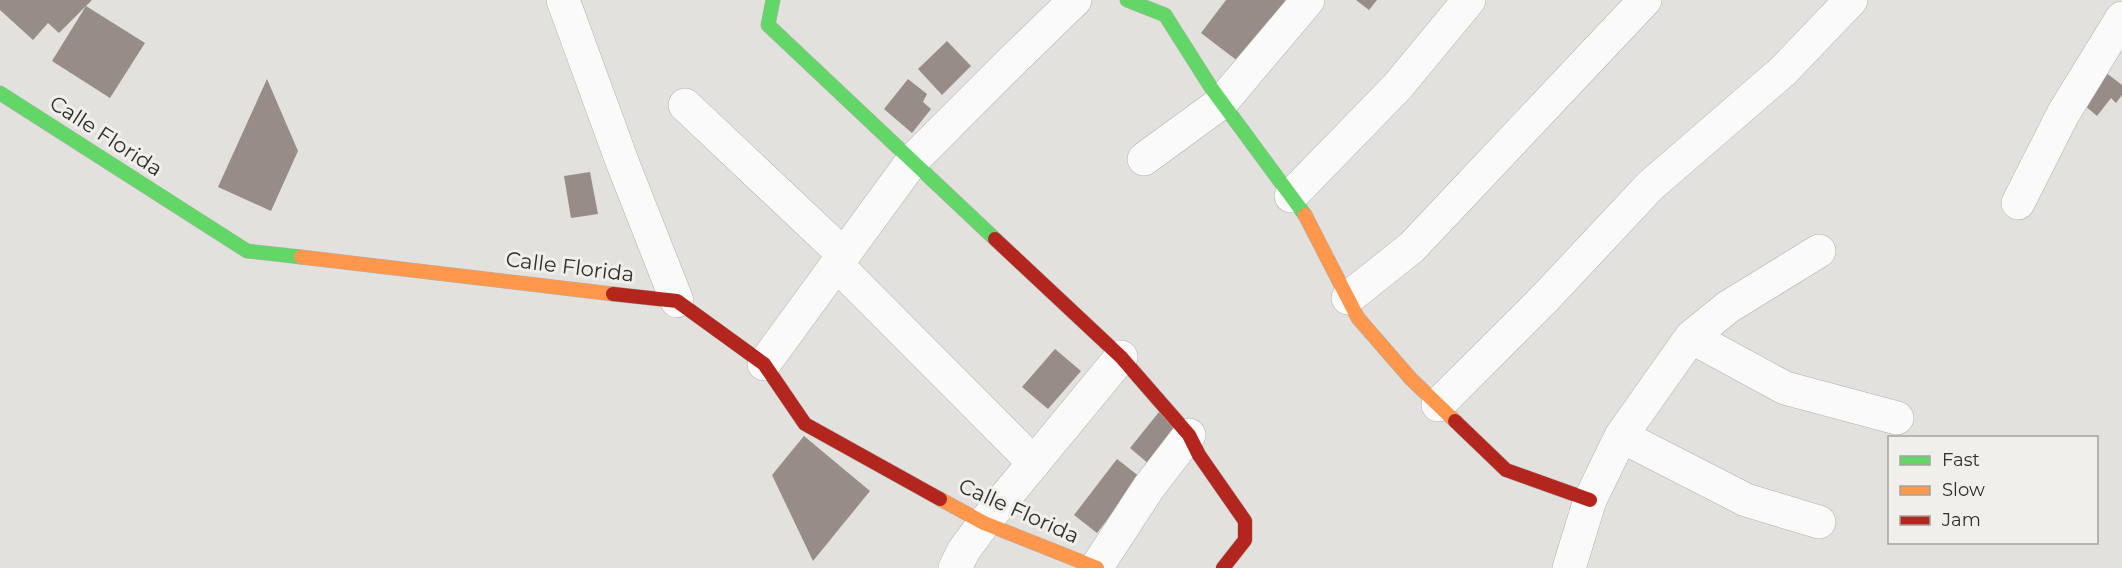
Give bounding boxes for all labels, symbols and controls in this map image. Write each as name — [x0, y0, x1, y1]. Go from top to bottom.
street label: Calle Florida — [45, 90, 167, 181]
street label: Calle Florida — [504, 246, 636, 287]
legend — [1888, 436, 2098, 544]
text: Fast — [1942, 449, 1980, 471]
street label: Calle Florida — [955, 473, 1083, 548]
text: Slow — [1942, 479, 1985, 501]
text: Jam — [1941, 509, 1981, 531]

